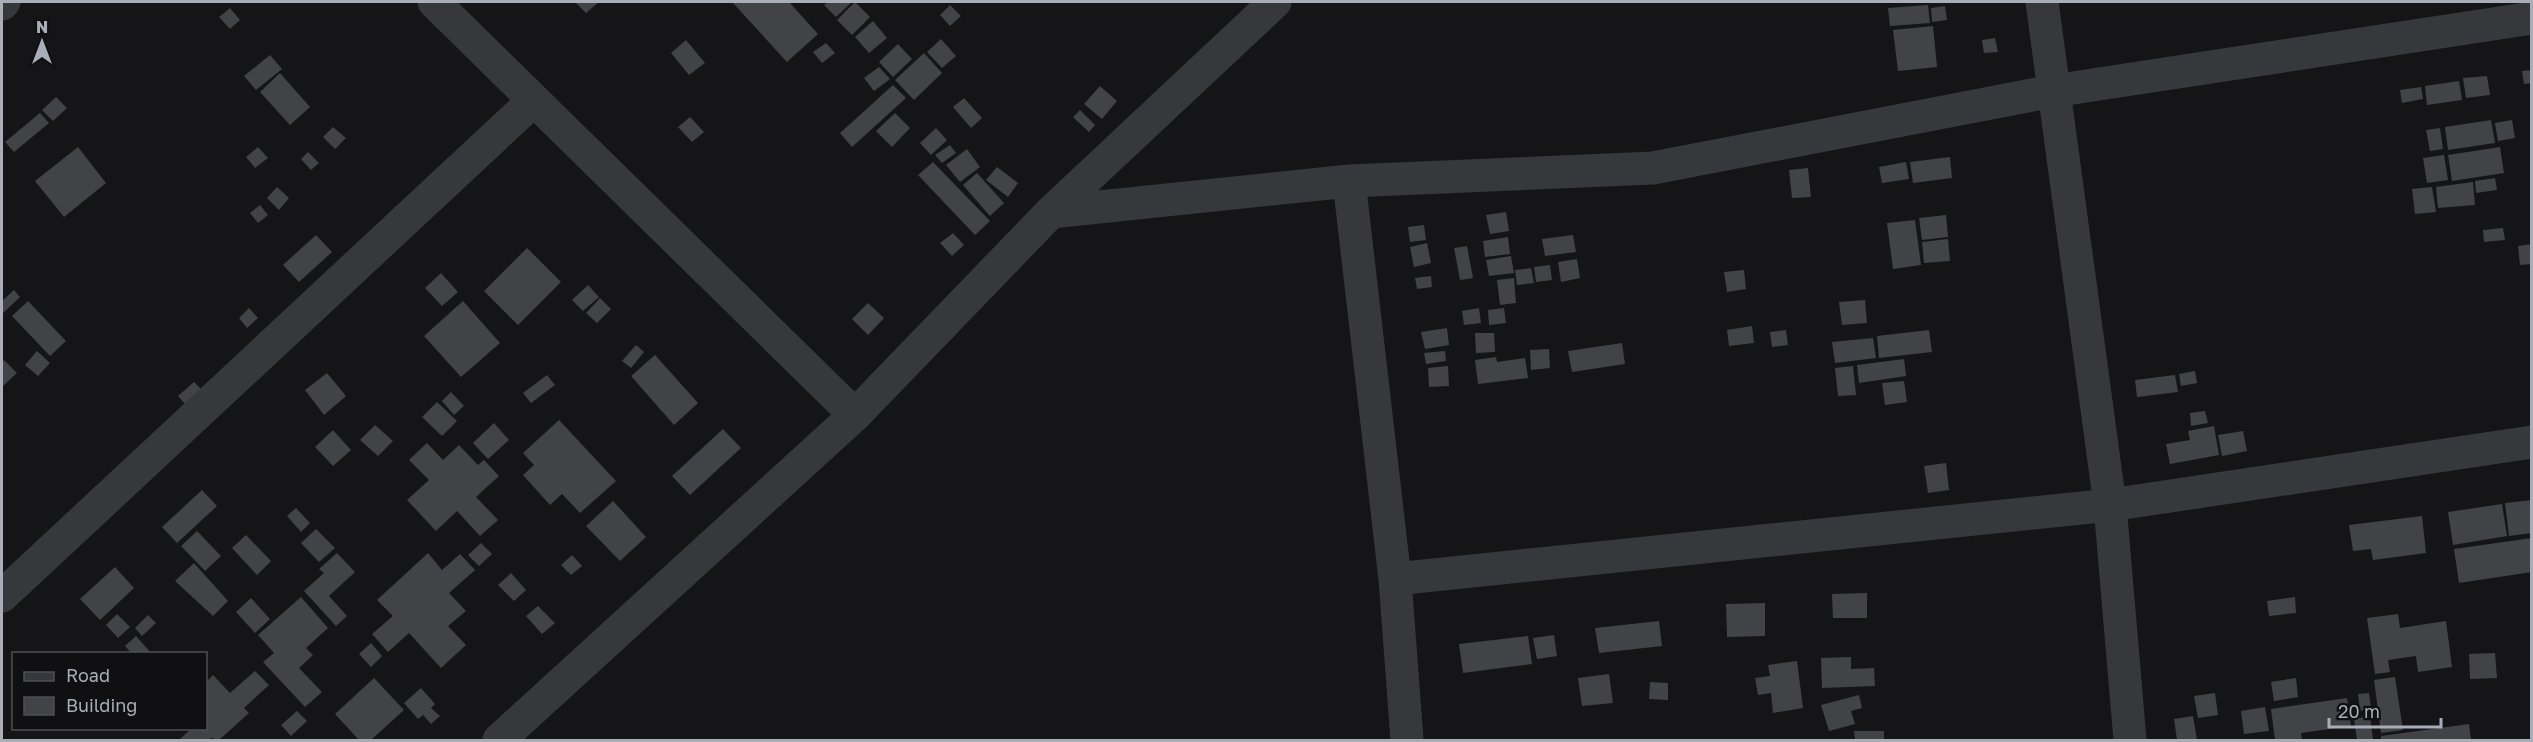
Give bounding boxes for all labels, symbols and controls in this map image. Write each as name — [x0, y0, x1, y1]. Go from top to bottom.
north arrow — [12, 12, 72, 72]
text: N — [36, 17, 48, 37]
legend — [12, 652, 207, 730]
text: Road — [66, 664, 110, 686]
scale bar — [2329, 691, 2442, 729]
text: Building — [66, 694, 137, 716]
text: 20 m — [2338, 700, 2380, 722]

